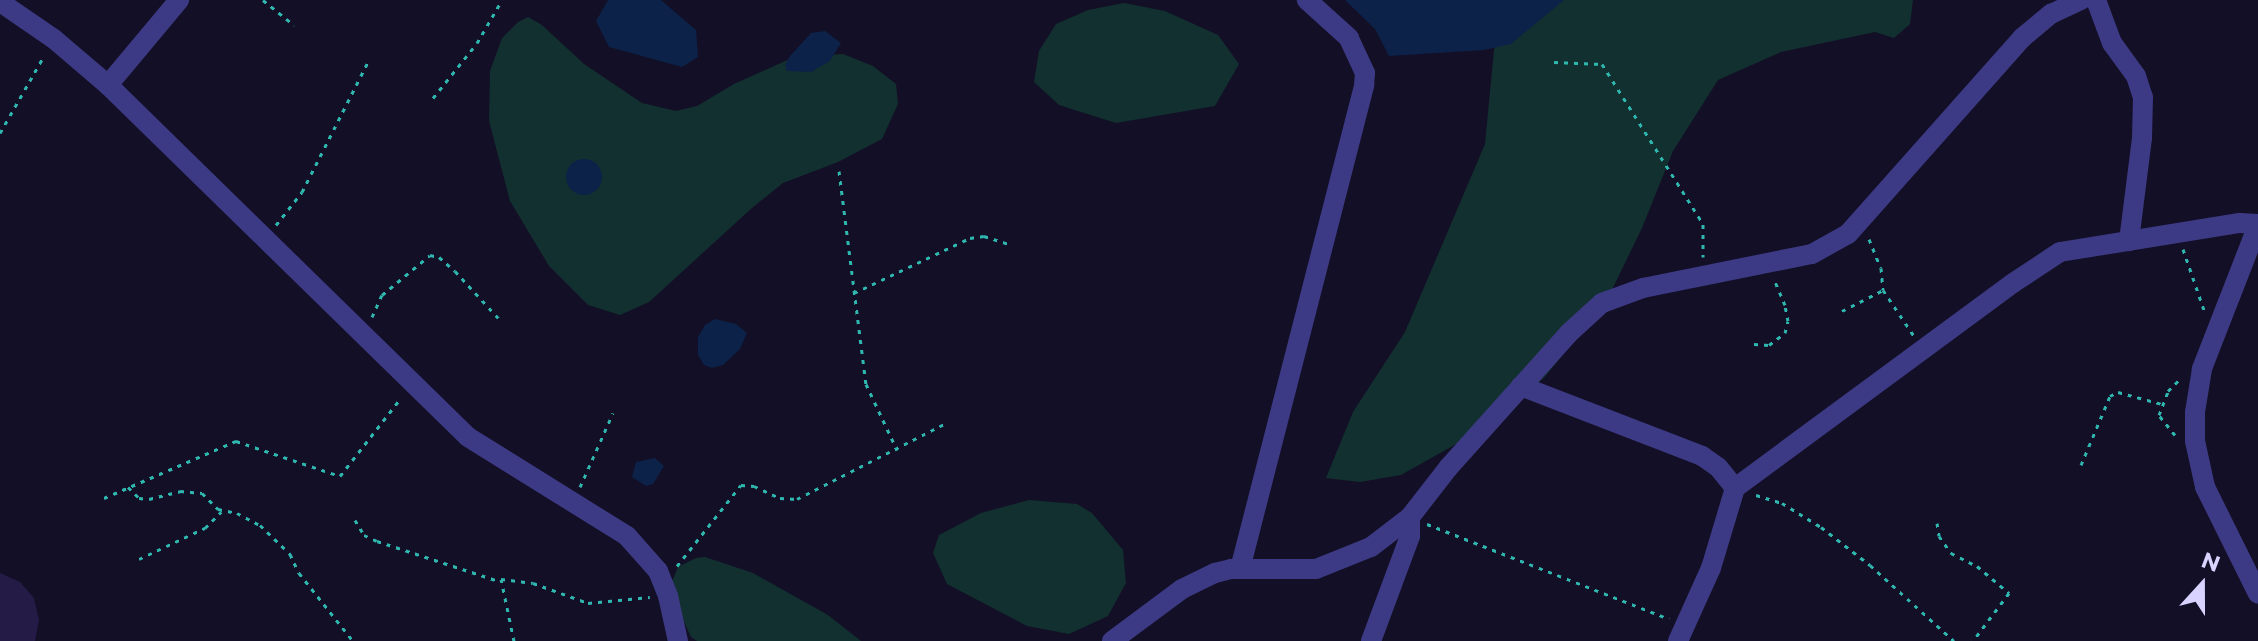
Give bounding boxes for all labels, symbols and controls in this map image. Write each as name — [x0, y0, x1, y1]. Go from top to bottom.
north arrow — [2162, 545, 2242, 625]
text: N — [2198, 546, 2224, 578]

